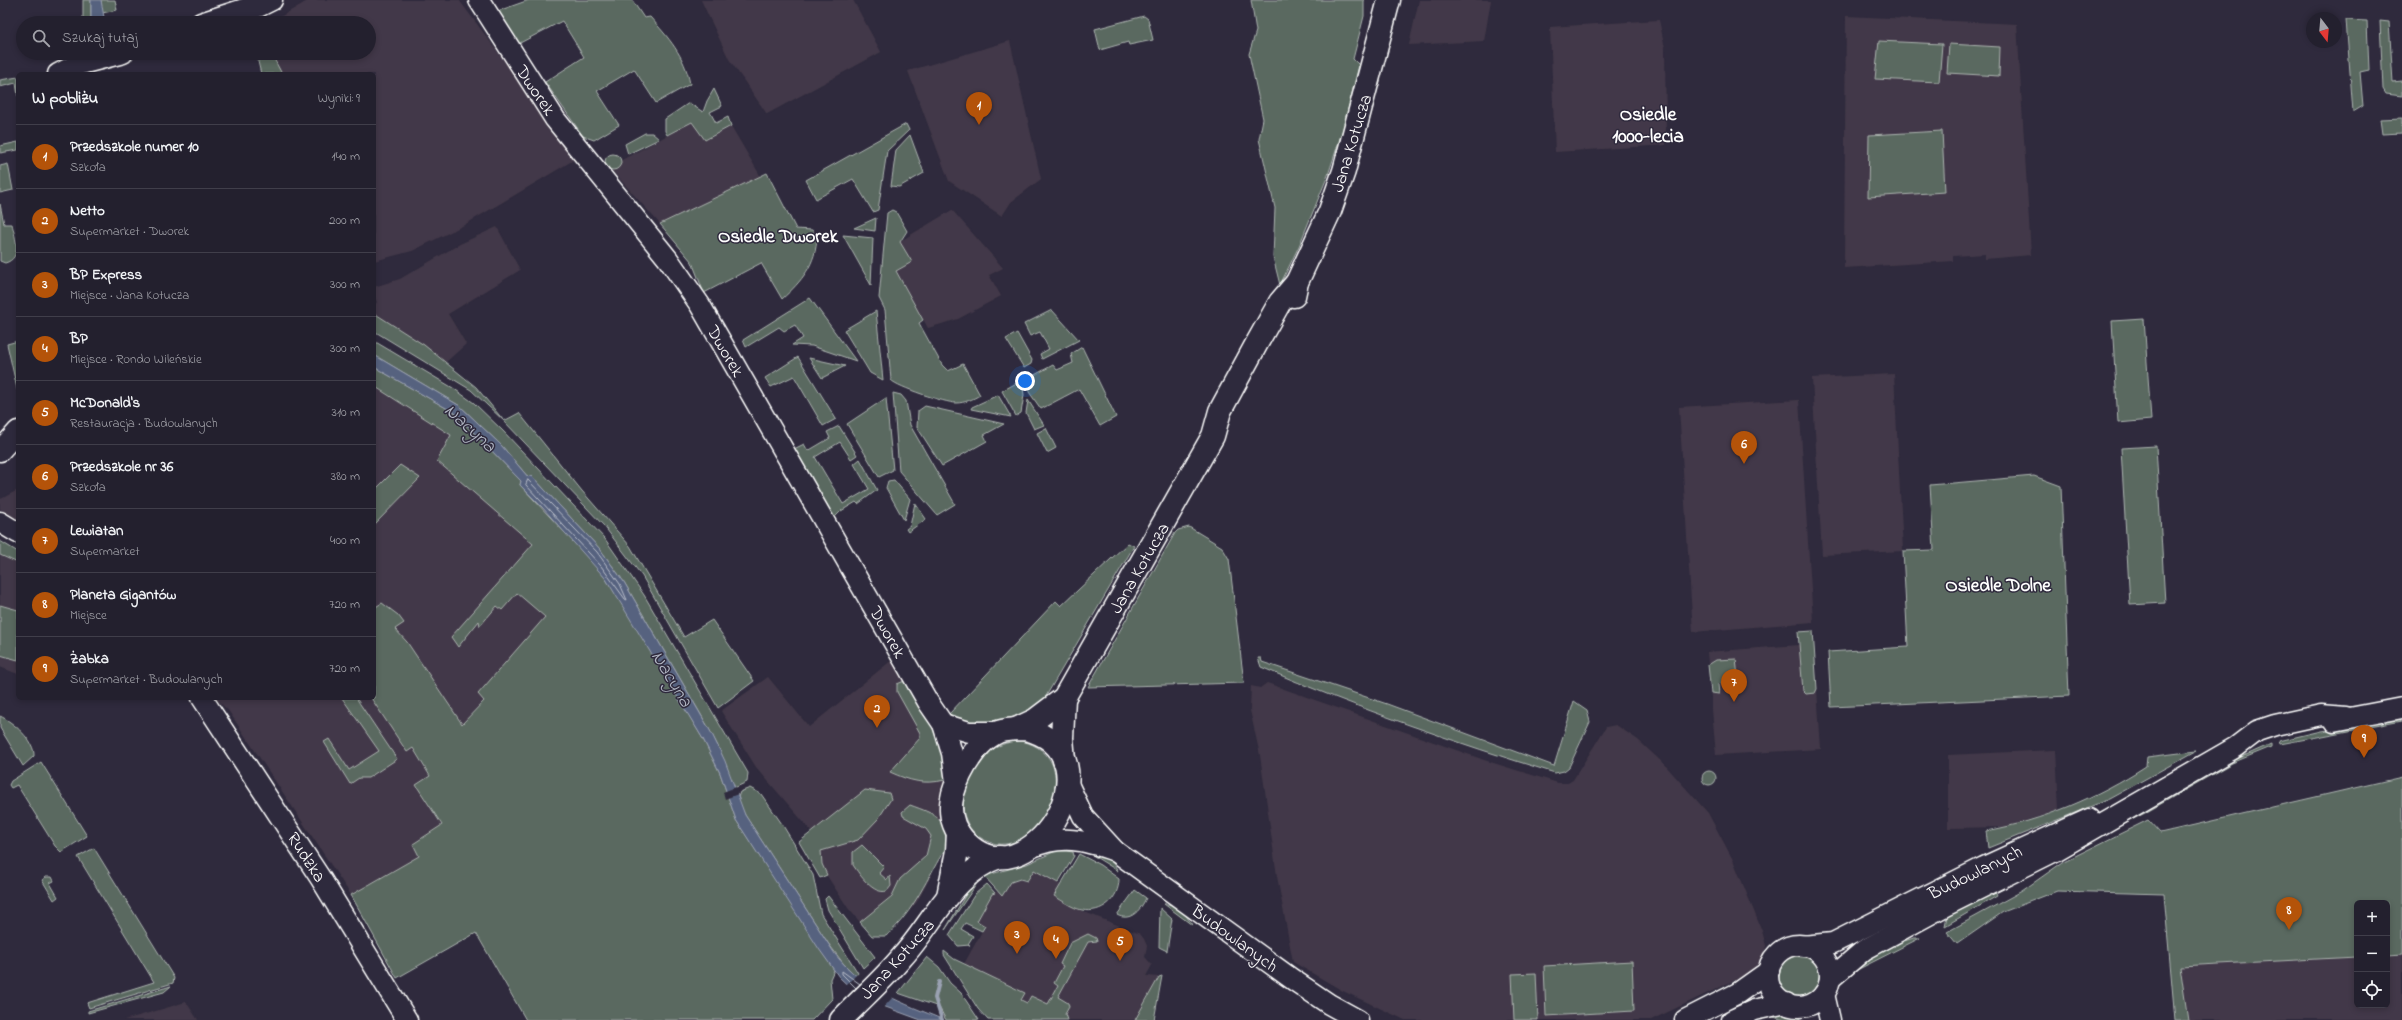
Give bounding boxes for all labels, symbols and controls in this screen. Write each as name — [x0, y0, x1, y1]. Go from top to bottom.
north arrow — [2306, 12, 2342, 48]
search box — [16, 16, 376, 60]
icon: search — [30, 27, 52, 49]
text: Szukaj tutaj — [62, 27, 138, 49]
street label: Dworek — [507, 60, 561, 122]
text: W pobliżu — [32, 86, 98, 111]
text: Wyniki: 9 — [318, 89, 360, 108]
street label: Jana Kotucza — [1326, 91, 1380, 196]
pin: 1 — [966, 92, 992, 125]
district label: Osiedle 1000-lecia — [1612, 102, 1684, 151]
text: Przedszkole numer 10 — [70, 136, 199, 158]
text: 1 — [43, 147, 47, 166]
text: 140 m — [332, 147, 360, 166]
text: Szkoła — [70, 158, 106, 177]
text: Netto — [70, 200, 105, 222]
text: 2 — [42, 211, 48, 230]
text: 200 m — [329, 211, 360, 230]
text: Supermarket · Dworek — [70, 222, 189, 241]
district label: Osiedle Dworek — [718, 224, 839, 251]
text: BP Express — [70, 264, 142, 286]
text: 3 — [42, 275, 48, 294]
text: 300 m — [330, 275, 360, 294]
text: Miejsce · Jana Kotucza — [70, 286, 189, 305]
street label: Dworek — [699, 321, 750, 383]
text: BP — [70, 328, 88, 350]
text: 4 — [42, 339, 48, 358]
text: 300 m — [330, 339, 360, 358]
text: Miejsce · Rondo Wileńskie — [70, 350, 202, 369]
your location — [1015, 371, 1035, 391]
text: McDonald's — [70, 392, 140, 414]
water label: Nacyna — [437, 398, 502, 460]
text: 5 — [41, 403, 49, 422]
text: 310 m — [332, 403, 360, 422]
text: Restauracja · Budowlanych — [70, 414, 218, 433]
pin: 6 — [1731, 431, 1757, 464]
text: Przedszkole nr 36 — [70, 456, 173, 478]
text: 6 — [42, 467, 48, 486]
text: 380 m — [331, 467, 360, 486]
text: Szkoła — [70, 478, 106, 497]
street label: Jana Kotucza — [1104, 519, 1177, 619]
text: Lewiatan — [70, 520, 123, 542]
text: 7 — [42, 531, 48, 550]
text: 400 m — [330, 531, 360, 550]
text: Supermarket — [70, 542, 140, 561]
district label: Osiedle Dolne — [1945, 573, 2051, 600]
text: Planeta Gigantów — [70, 584, 176, 606]
text: 8 — [43, 595, 47, 614]
text: 720 m — [329, 595, 360, 614]
street label: Dworek — [861, 601, 911, 664]
text: Miejsce — [70, 606, 107, 625]
water label: Nacyna — [643, 646, 699, 713]
text: Żabka — [70, 648, 109, 670]
text: 9 — [43, 659, 47, 678]
text: 720 m — [329, 659, 360, 678]
pin: 7 — [1721, 669, 1747, 702]
text: Supermarket · Budowlanych — [70, 670, 223, 689]
pin: 2 — [864, 695, 890, 728]
pin: 9 — [2351, 725, 2377, 758]
street label: Rudzka — [279, 828, 331, 888]
street label: Budowlanych — [1923, 840, 2027, 908]
pin: 8 — [2276, 897, 2302, 930]
street label: Budowlanych — [1184, 899, 1283, 980]
map controls — [2354, 900, 2390, 1008]
button: + — [2354, 900, 2390, 936]
street label: Jana Kotucza — [855, 914, 942, 1007]
pin: 3 — [1004, 921, 1030, 954]
pin: 4 — [1043, 926, 1069, 959]
pin: 5 — [1107, 928, 1133, 961]
button: − — [2354, 936, 2390, 972]
button: locate — [2354, 972, 2390, 1008]

